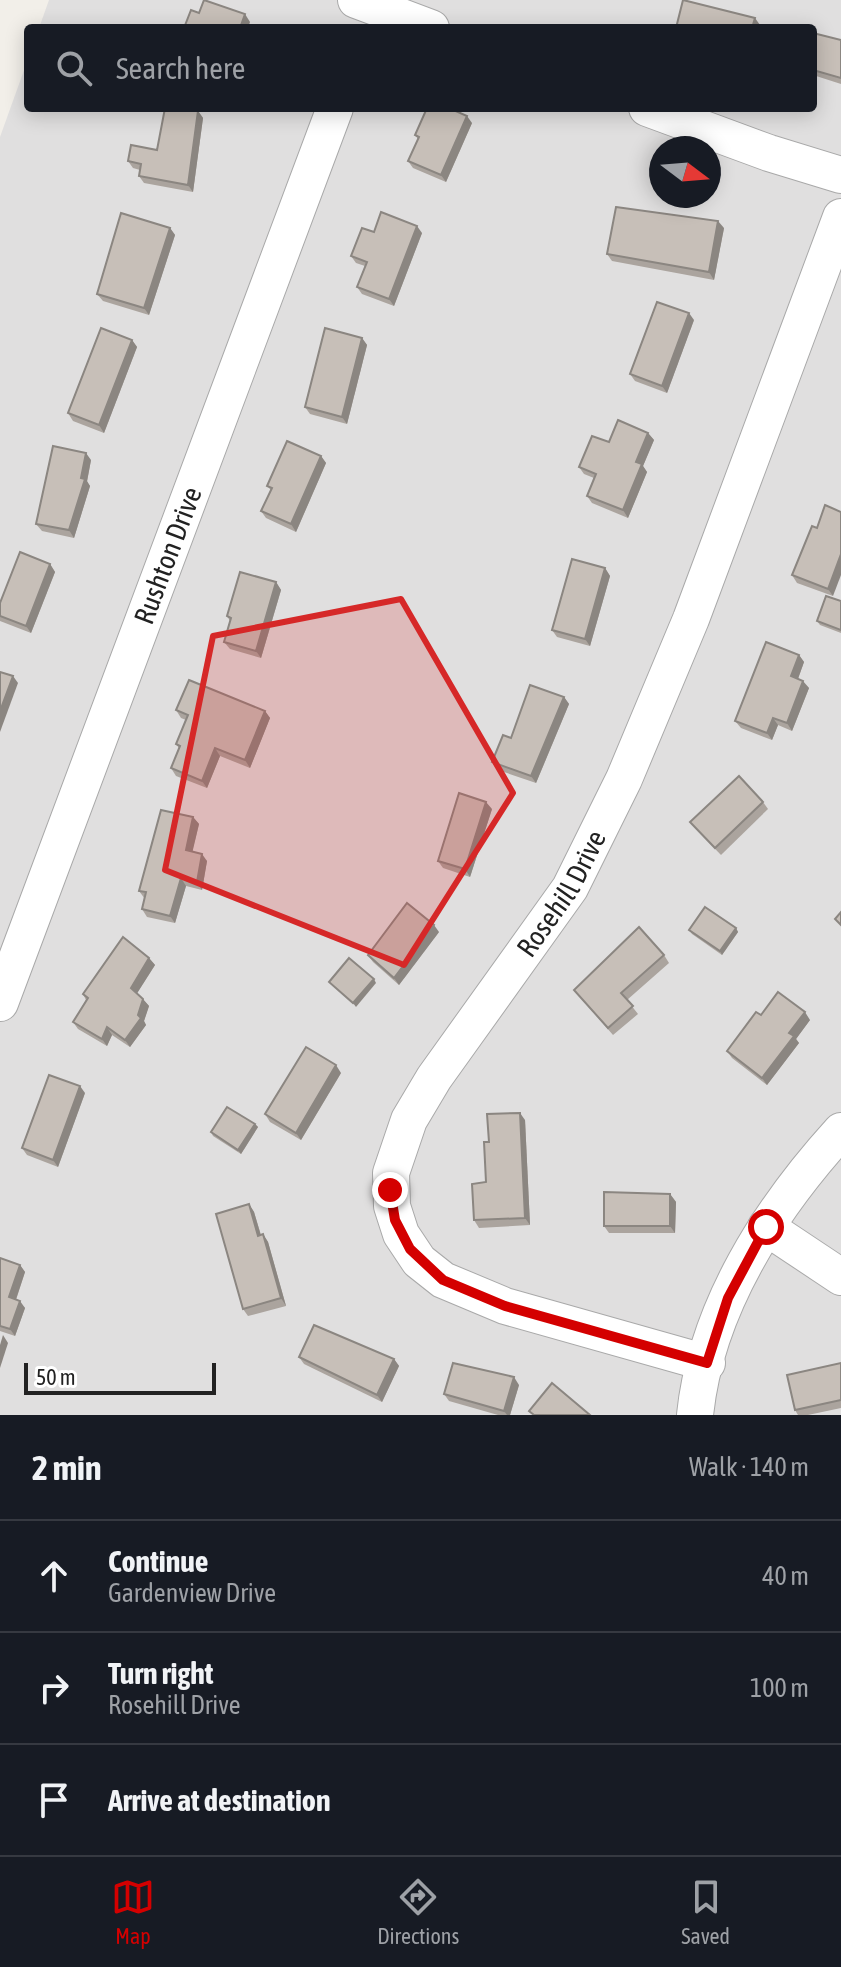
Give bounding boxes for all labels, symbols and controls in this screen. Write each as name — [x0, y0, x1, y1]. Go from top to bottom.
search box — [24, 24, 817, 112]
icon: search — [52, 46, 96, 90]
text: Search here — [116, 51, 245, 85]
north arrow — [649, 136, 721, 208]
street label: Rushton Drive — [127, 482, 208, 628]
street label: Rosehill Drive — [510, 825, 612, 963]
route end — [372, 1172, 408, 1208]
route start — [748, 1209, 784, 1245]
scale bar — [24, 1359, 216, 1395]
text: 50 m — [36, 1364, 76, 1390]
text: 2 min — [32, 1448, 101, 1487]
text: Walk · 140 m — [689, 1452, 809, 1482]
text: Continue — [108, 1544, 208, 1578]
icon: ahead — [32, 1554, 76, 1598]
text: 40 m — [762, 1561, 809, 1591]
text: Gardenview Drive — [108, 1578, 276, 1608]
text: Turn right — [108, 1656, 214, 1690]
icon: right — [32, 1666, 76, 1710]
text: 100 m — [750, 1673, 809, 1703]
text: Rosehill Drive — [108, 1690, 241, 1720]
icon: arrive — [32, 1778, 76, 1822]
text: Arrive at destination — [108, 1783, 330, 1817]
tab: Map — [111, 1875, 155, 1949]
tab: Directions — [377, 1875, 459, 1949]
tab: Saved — [681, 1875, 730, 1949]

